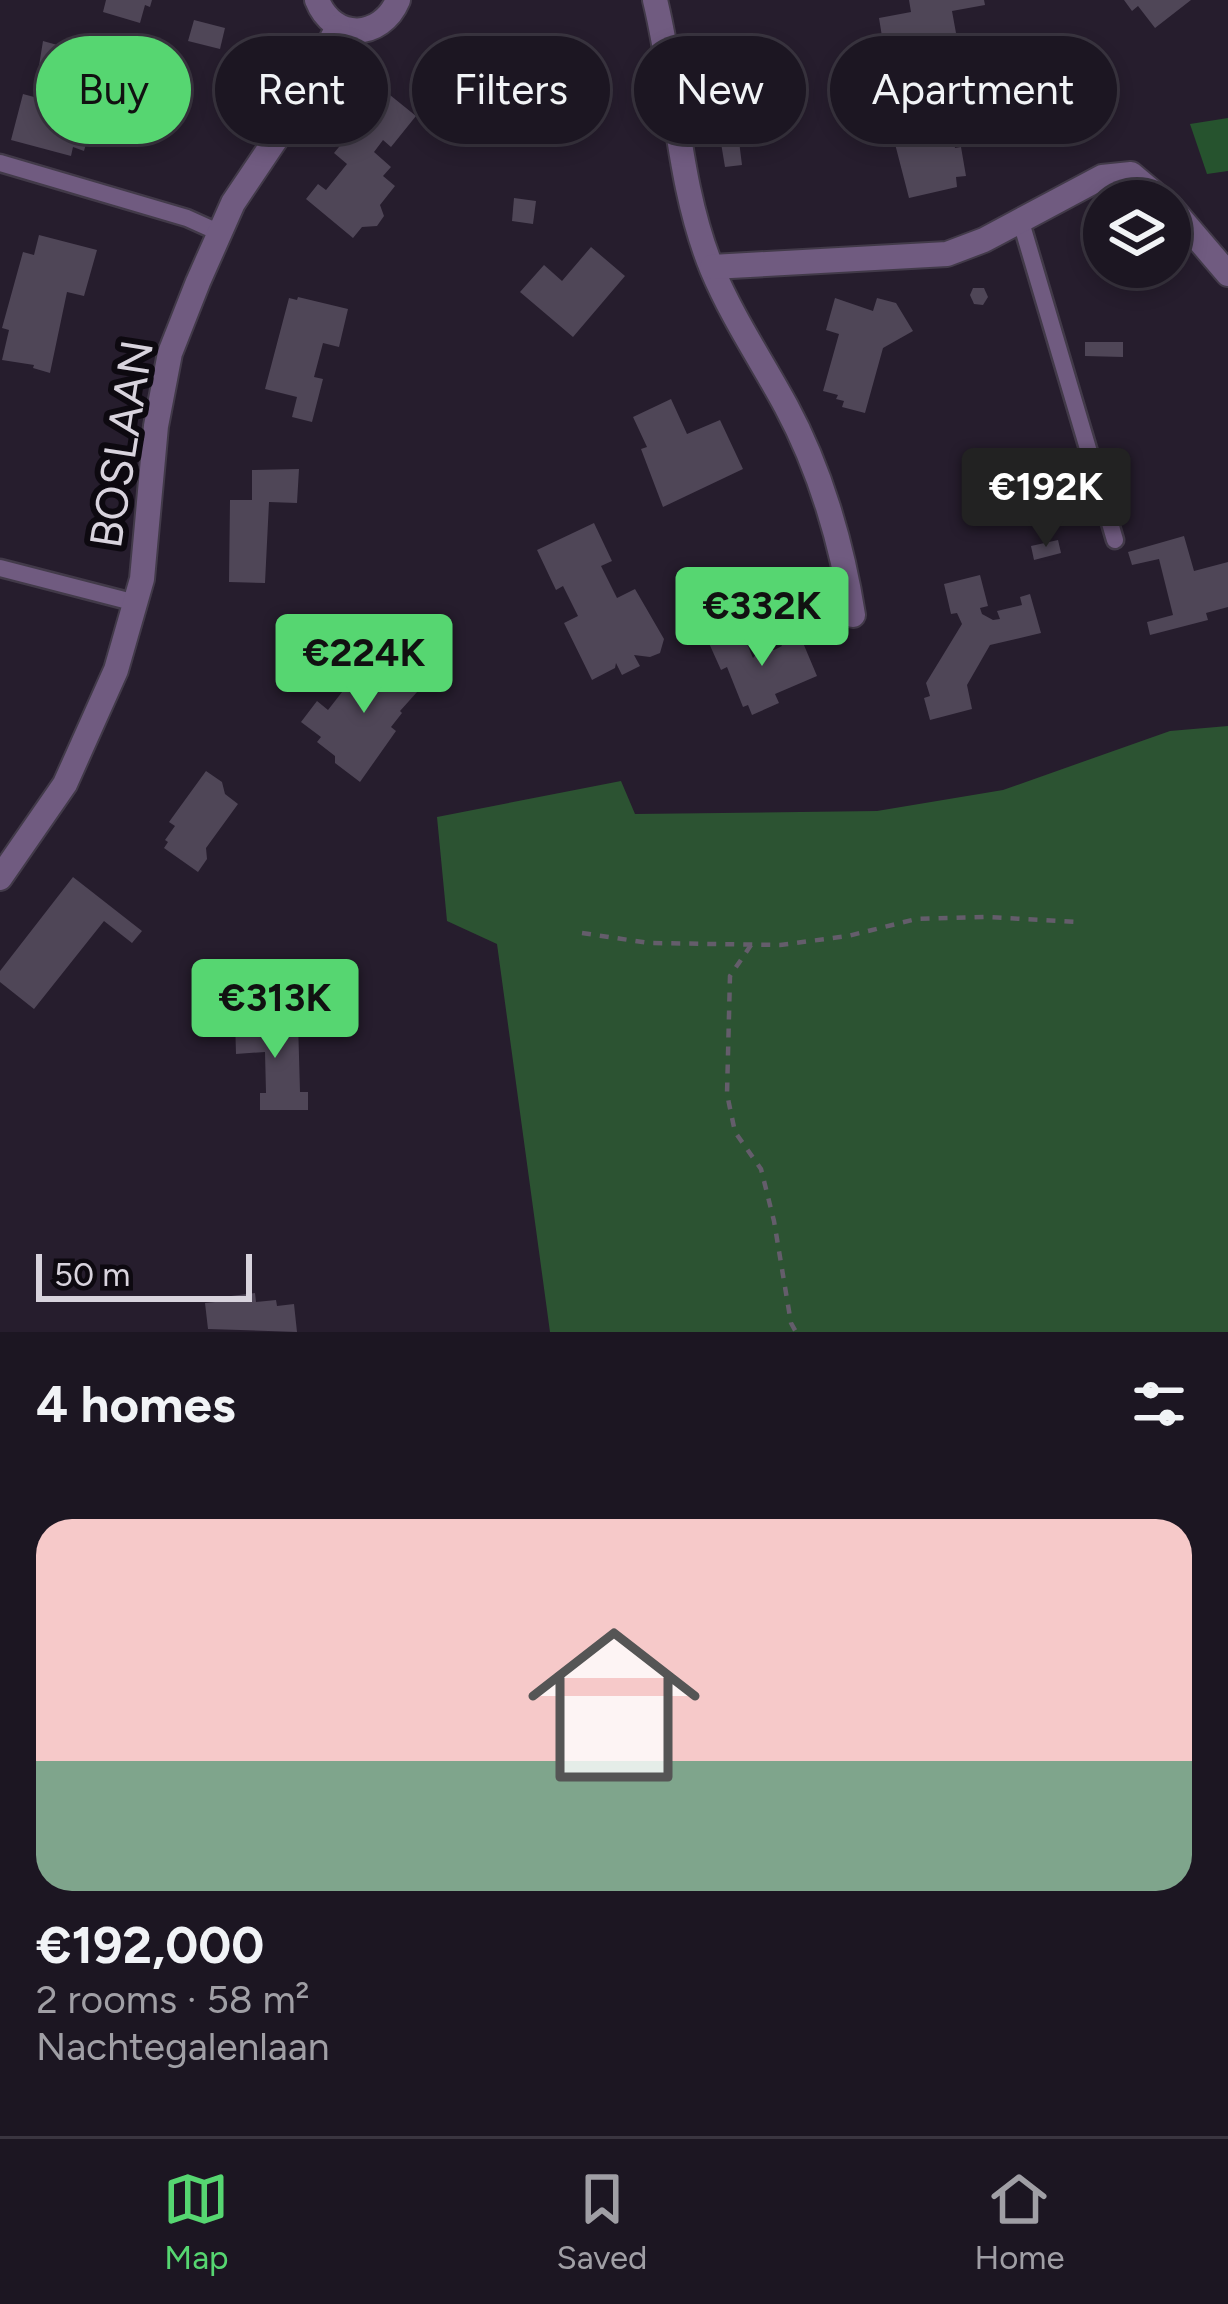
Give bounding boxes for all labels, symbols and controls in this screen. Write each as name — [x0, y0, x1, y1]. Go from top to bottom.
chip: Buy — [36, 36, 191, 144]
chip: Rent — [215, 36, 388, 144]
chip: Filters — [412, 36, 610, 144]
chip: New — [634, 36, 806, 144]
chip: Apartment — [830, 36, 1117, 144]
map controls — [1083, 180, 1191, 288]
button: layers — [1083, 180, 1191, 288]
street label: BOSLAAN — [78, 336, 164, 552]
pin: €192K — [962, 448, 1130, 550]
text: €192K — [989, 463, 1103, 510]
pin: €332K — [678, 567, 846, 669]
text: €332K — [702, 582, 822, 629]
pin: €224K — [280, 614, 448, 716]
text: €224K — [303, 629, 425, 676]
pin: €313K — [191, 959, 359, 1061]
text: €313K — [219, 974, 331, 1021]
scale bar — [36, 1248, 252, 1301]
text: 50 m — [54, 1255, 130, 1294]
icon: filters — [1126, 1371, 1192, 1437]
text: 4 homes — [36, 1374, 236, 1435]
icon: home — [506, 1597, 722, 1813]
text: €192,000 — [36, 1915, 264, 1976]
text: 2 rooms · 58 m² — [36, 1976, 310, 2023]
text: Nachtegalenlaan — [36, 2023, 329, 2070]
tab: Map — [163, 2166, 229, 2277]
tab: Saved — [556, 2166, 647, 2277]
tab: Home — [974, 2166, 1064, 2277]

